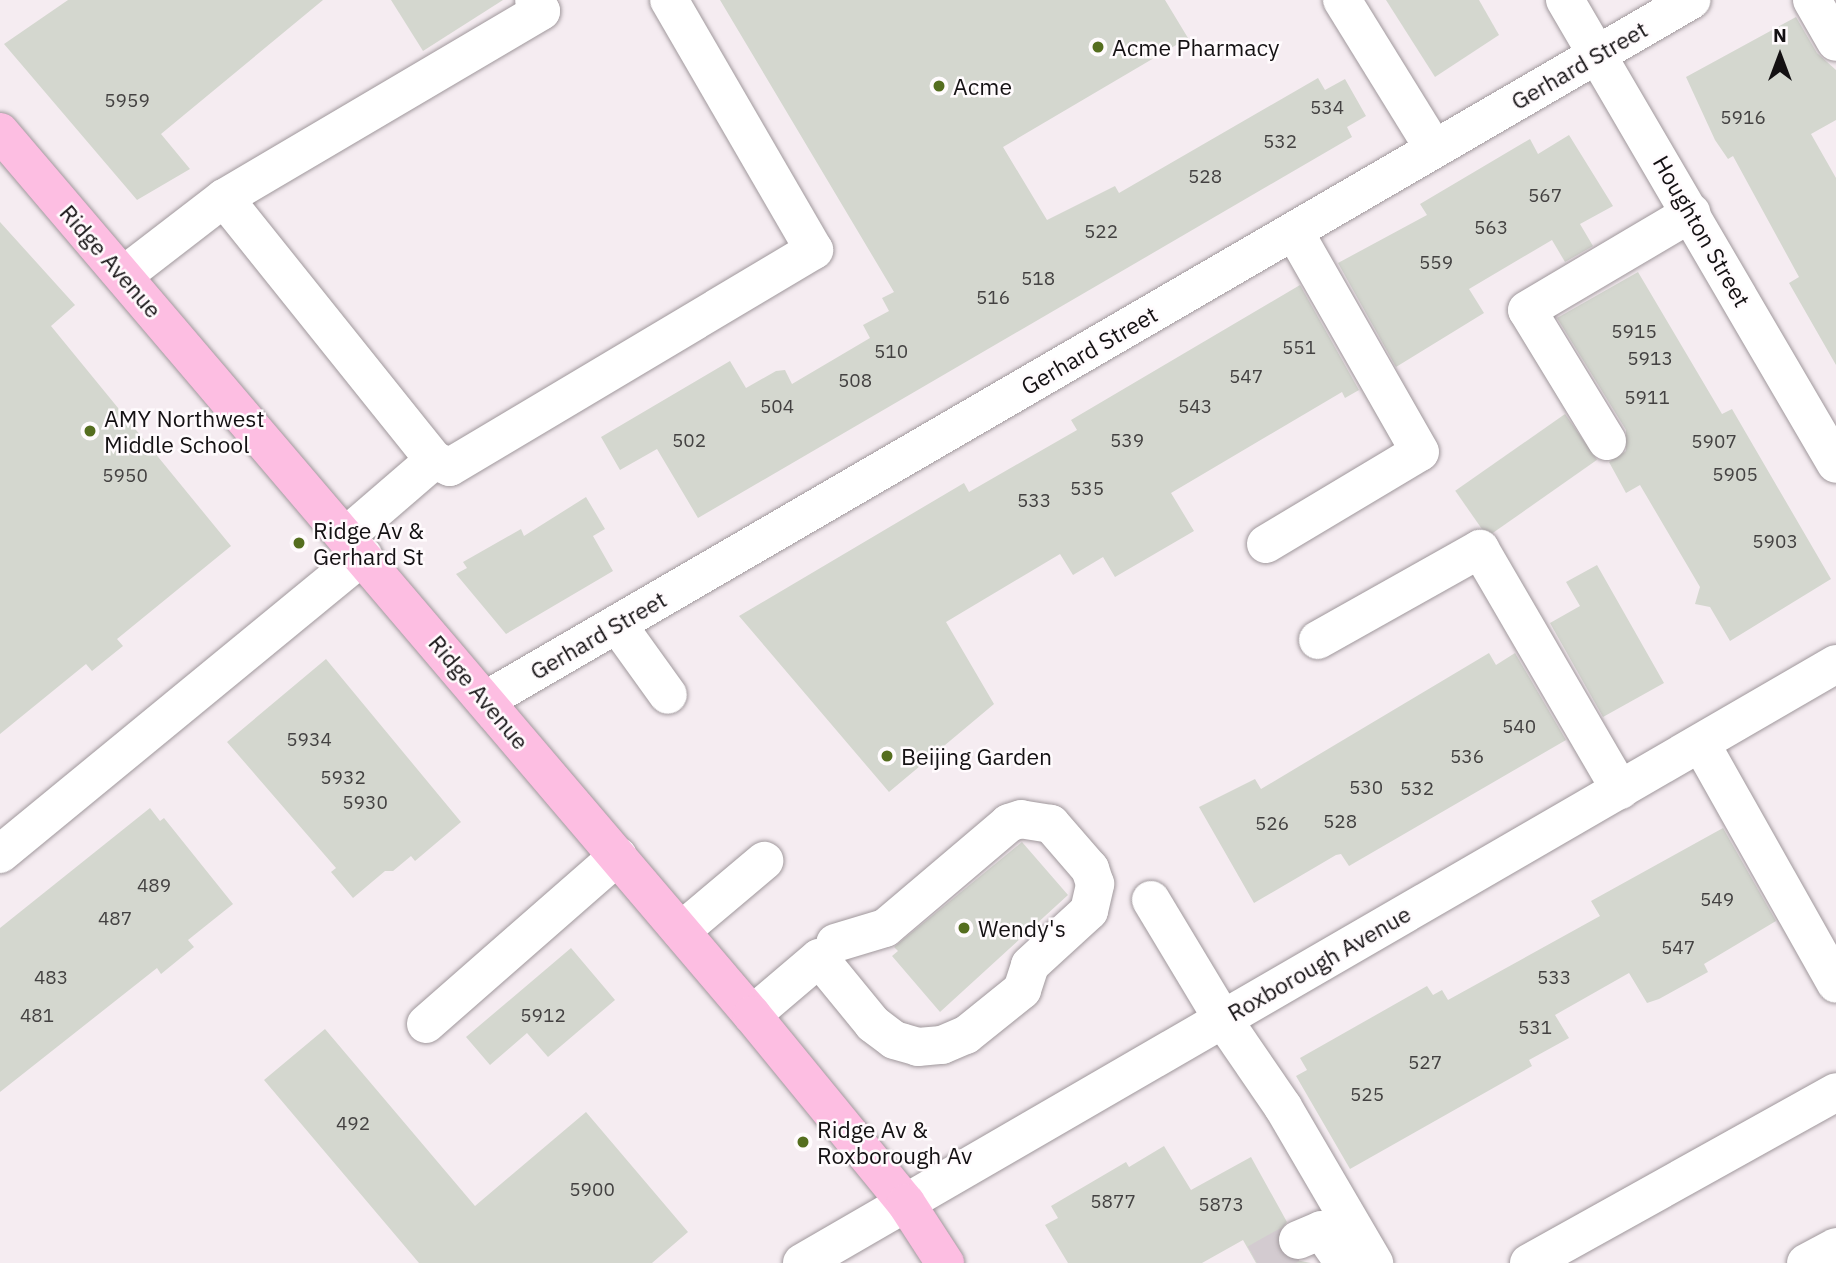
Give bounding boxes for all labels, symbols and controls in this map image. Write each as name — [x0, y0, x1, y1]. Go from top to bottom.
street label: Gerhard Street — [1506, 15, 1652, 115]
north arrow — [1745, 21, 1815, 91]
text: N — [1773, 23, 1787, 47]
place label: Acme Pharmacy — [1112, 33, 1280, 61]
marker: Acme Pharmacy — [1090, 39, 1106, 55]
place label: Acme — [953, 72, 1012, 100]
marker: Acme — [931, 78, 947, 94]
house number: 5959 — [104, 90, 150, 112]
house number: 534 — [1310, 97, 1344, 119]
house number: 5916 — [1720, 107, 1766, 129]
house number: 532 — [1263, 131, 1297, 153]
street label: Houghton Street — [1648, 151, 1756, 311]
house number: 528 — [1188, 166, 1222, 188]
house number: 567 — [1528, 185, 1562, 207]
street label: Ridge Avenue — [54, 199, 168, 323]
house number: 563 — [1474, 217, 1508, 239]
house number: 522 — [1084, 221, 1118, 243]
house number: 559 — [1419, 252, 1453, 274]
house number: 518 — [1021, 268, 1055, 290]
house number: 516 — [976, 287, 1010, 309]
street label: Gerhard Street — [1016, 300, 1162, 400]
house number: 5915 — [1611, 321, 1657, 343]
house number: 551 — [1282, 337, 1316, 359]
house number: 510 — [874, 341, 908, 363]
house number: 5913 — [1627, 348, 1673, 370]
house number: 547 — [1229, 366, 1263, 388]
house number: 508 — [838, 370, 872, 392]
house number: 5911 — [1624, 387, 1670, 409]
house number: 504 — [760, 396, 794, 418]
house number: 543 — [1178, 396, 1212, 418]
place label: AMY Northwest Middle School — [104, 404, 264, 458]
marker: AMY Northwest Middle School — [82, 423, 98, 439]
house number: 502 — [672, 430, 706, 452]
house number: 539 — [1110, 430, 1144, 452]
house number: 5907 — [1691, 431, 1737, 453]
house number: 5905 — [1712, 464, 1758, 486]
house number: 5950 — [102, 465, 148, 487]
house number: 535 — [1070, 478, 1104, 500]
house number: 533 — [1017, 490, 1051, 512]
place label: Ridge Av & Gerhard St — [313, 516, 424, 570]
house number: 5903 — [1752, 531, 1798, 553]
marker: Ridge Av & Gerhard St — [291, 535, 307, 551]
street label: Gerhard Street — [525, 585, 671, 685]
street label: Ridge Avenue — [423, 629, 535, 755]
house number: 540 — [1502, 716, 1536, 738]
house number: 5934 — [286, 729, 332, 751]
place label: Beijing Garden — [901, 742, 1052, 770]
house number: 536 — [1450, 746, 1484, 768]
marker: Beijing Garden — [879, 748, 895, 764]
house number: 5932 — [320, 767, 366, 789]
house number: 530 — [1349, 777, 1383, 799]
house number: 532 — [1400, 778, 1434, 800]
house number: 5930 — [342, 792, 388, 814]
house number: 528 — [1323, 811, 1357, 833]
house number: 526 — [1255, 813, 1289, 835]
house number: 489 — [137, 875, 171, 897]
house number: 549 — [1700, 889, 1734, 911]
street label: Roxborough Avenue — [1223, 899, 1415, 1027]
house number: 487 — [98, 908, 132, 930]
place label: Wendy's — [978, 914, 1066, 942]
marker: Wendy's — [956, 920, 972, 936]
house number: 547 — [1661, 937, 1695, 959]
house number: 483 — [34, 967, 68, 989]
house number: 533 — [1537, 967, 1571, 989]
house number: 481 — [20, 1005, 54, 1027]
house number: 5912 — [520, 1005, 566, 1027]
house number: 531 — [1518, 1017, 1552, 1039]
house number: 527 — [1408, 1052, 1442, 1074]
house number: 525 — [1350, 1084, 1384, 1106]
house number: 492 — [336, 1113, 370, 1135]
place label: Ridge Av & Roxborough Av — [817, 1115, 972, 1169]
marker: Ridge Av & Roxborough Av — [795, 1134, 811, 1150]
house number: 5900 — [569, 1179, 615, 1201]
house number: 5877 — [1090, 1191, 1136, 1213]
house number: 5873 — [1198, 1194, 1244, 1216]

